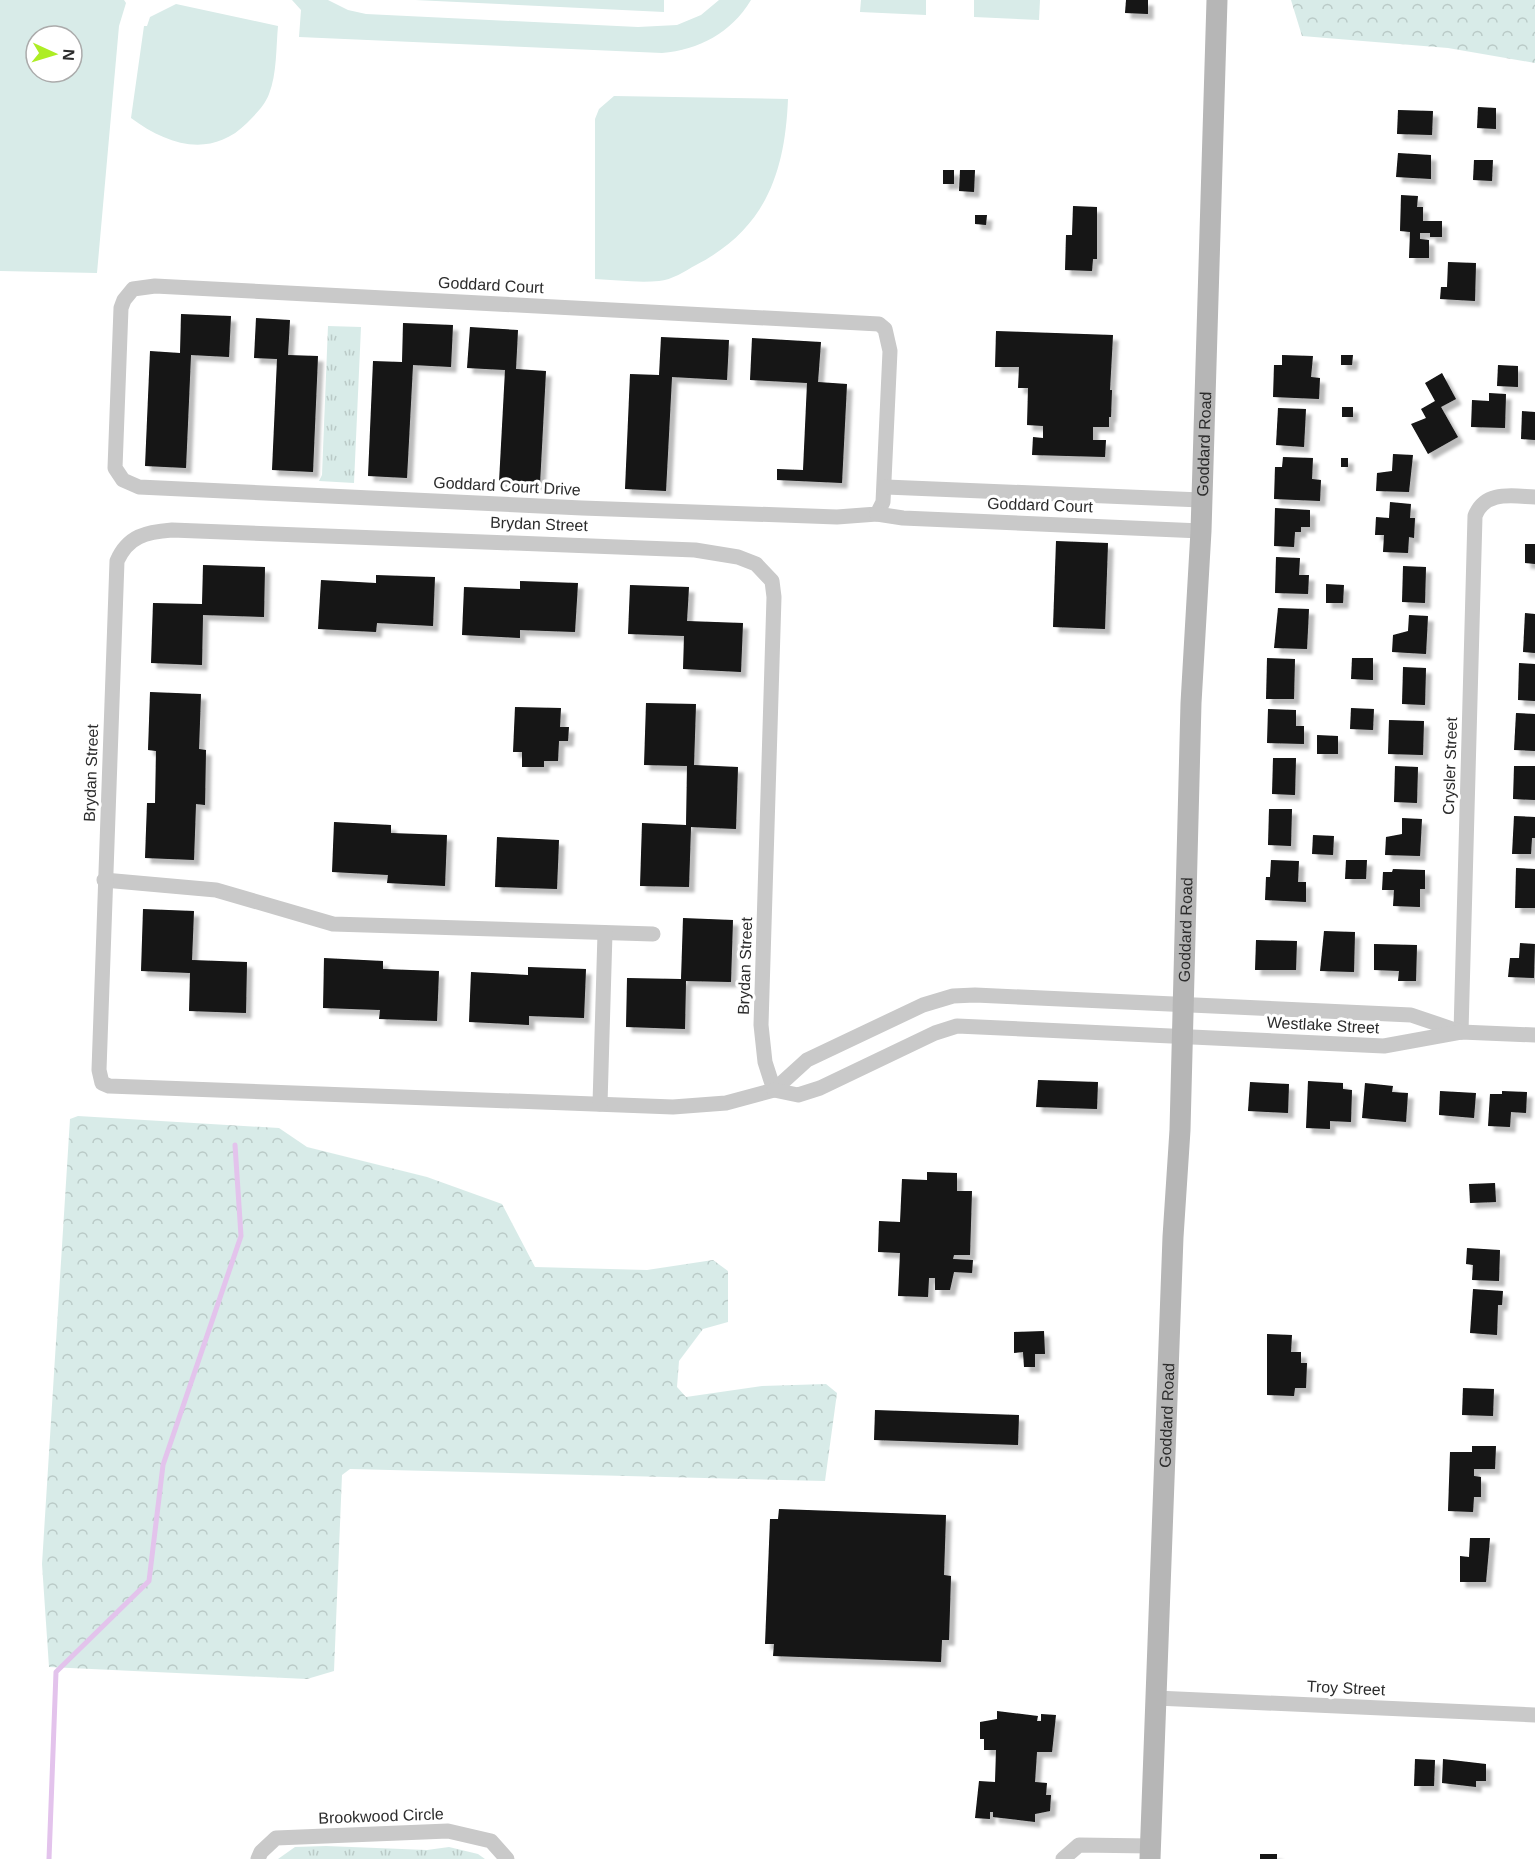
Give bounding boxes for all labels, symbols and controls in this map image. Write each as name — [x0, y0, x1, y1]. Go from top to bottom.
north arrow — [24, 24, 84, 84]
text: N — [60, 49, 77, 61]
street label: Goddard Court — [438, 274, 545, 296]
street label: Goddard Road — [1194, 391, 1214, 497]
street label: Goddard Court Drive — [433, 474, 581, 498]
street label: Goddard Court — [987, 495, 1094, 515]
street label: Brydan Street — [490, 514, 589, 534]
street label: Crysler Street — [1440, 716, 1460, 815]
street label: Brydan Street — [81, 723, 101, 822]
street label: Goddard Road — [1175, 877, 1195, 982]
street label: Brydan Street — [735, 916, 755, 1015]
street label: Westlake Street — [1266, 1014, 1380, 1036]
street label: Goddard Road — [1156, 1363, 1177, 1468]
street label: Troy Street — [1306, 1677, 1386, 1699]
street label: Brookwood Circle — [318, 1805, 444, 1827]

